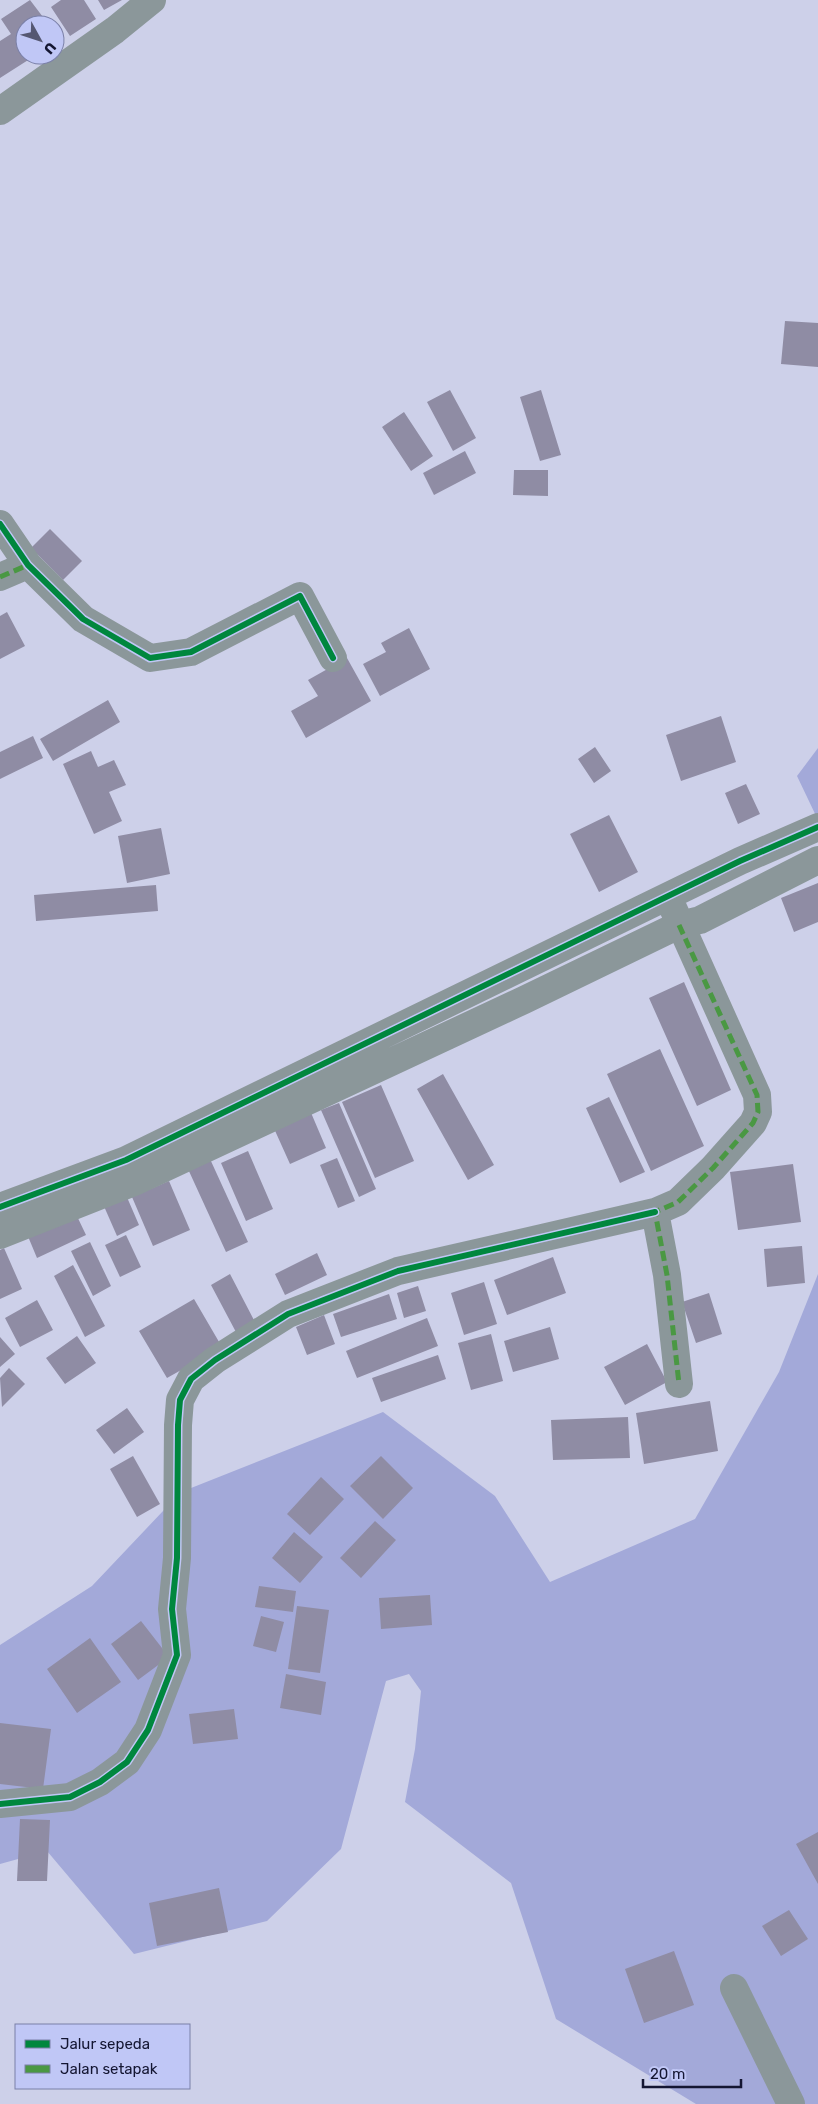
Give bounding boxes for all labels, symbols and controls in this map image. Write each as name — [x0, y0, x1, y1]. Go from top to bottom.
north arrow — [15, 15, 65, 65]
text: U — [40, 39, 59, 57]
legend — [15, 2024, 190, 2089]
text: Jalur sepeda — [60, 2035, 150, 2053]
scale bar — [643, 2056, 740, 2088]
text: Jalan setapak — [60, 2060, 158, 2078]
text: 20 m — [650, 2065, 685, 2083]

